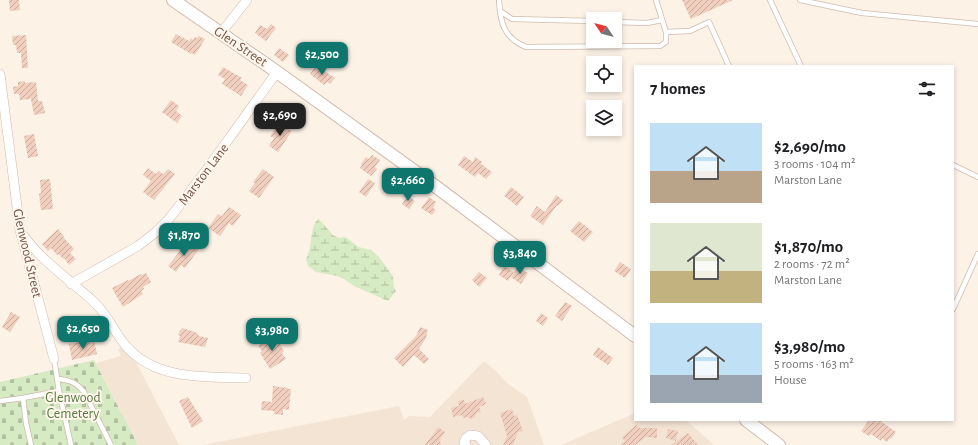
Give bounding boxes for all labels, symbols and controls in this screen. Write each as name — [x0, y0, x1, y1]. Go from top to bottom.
north arrow — [586, 12, 622, 48]
map controls — [586, 12, 622, 136]
street label: Glen Street — [211, 24, 270, 70]
pin: $2,500 — [289, 42, 355, 76]
text: $2,500 — [305, 48, 339, 61]
button: locate — [586, 56, 622, 92]
icon: filters — [916, 78, 938, 100]
text: 7 homes — [650, 80, 706, 97]
button: layers — [586, 100, 622, 136]
pin: $2,690 — [247, 103, 313, 137]
text: $2,690 — [263, 109, 297, 122]
text: $2,690/mo — [774, 138, 846, 155]
icon: home — [682, 139, 730, 187]
street label: Marston Lane — [176, 141, 231, 208]
text: 3 rooms · 104 m² — [774, 158, 855, 171]
pin: $2,660 — [375, 168, 441, 202]
text: $2,660 — [391, 174, 425, 187]
text: Marston Lane — [774, 174, 842, 187]
street label: Glenwood Street — [10, 207, 44, 299]
pin: $1,870 — [151, 223, 217, 257]
text: $1,870 — [168, 229, 200, 242]
text: $1,870/mo — [774, 238, 843, 255]
icon: home — [682, 239, 730, 287]
pin: $3,840 — [487, 241, 553, 275]
text: $3,840 — [503, 247, 537, 260]
text: 2 rooms · 72 m² — [774, 258, 850, 271]
text: Marston Lane — [774, 274, 842, 287]
pin: $2,650 — [50, 316, 116, 350]
pin: $3,980 — [239, 318, 305, 352]
text: $2,650 — [66, 322, 100, 335]
text: $3,980 — [255, 324, 289, 337]
text: $3,980/mo — [774, 338, 845, 355]
icon: home — [682, 339, 730, 387]
text: 5 rooms · 163 m² — [774, 358, 854, 371]
text: House — [774, 374, 806, 387]
park label: Glenwood Cemetery — [45, 391, 101, 421]

